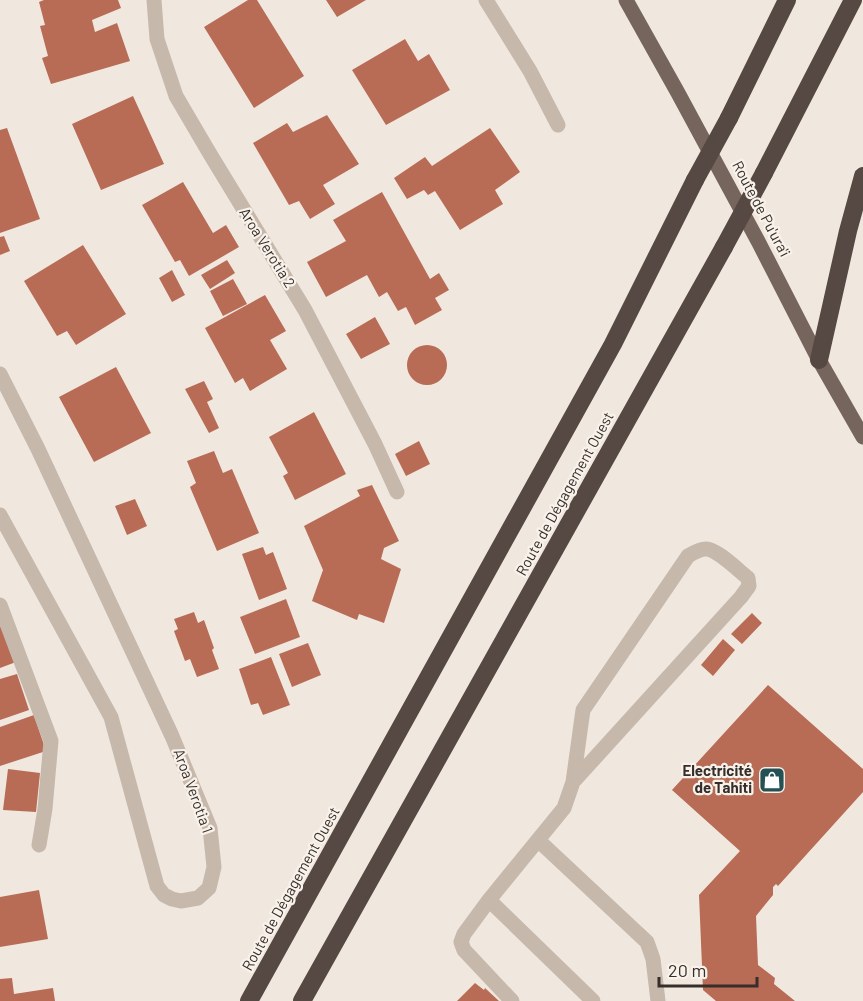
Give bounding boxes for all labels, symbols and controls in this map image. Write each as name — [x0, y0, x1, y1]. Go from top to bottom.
street label: Route de Pu'ura'i — [729, 157, 795, 260]
street label: Aroa Verotia 2 — [236, 204, 300, 291]
street label: Route de Dégagement Ouest — [512, 408, 617, 579]
street label: Aroa Verotia 1 — [170, 746, 217, 835]
place label: Electricité de Tahiti — [682, 761, 752, 796]
shop icon: Electricité de Tahiti — [757, 765, 787, 795]
street label: Route de Dégagement Ouest — [238, 803, 343, 974]
scale bar — [659, 950, 756, 988]
text: 20 m — [668, 959, 706, 981]

